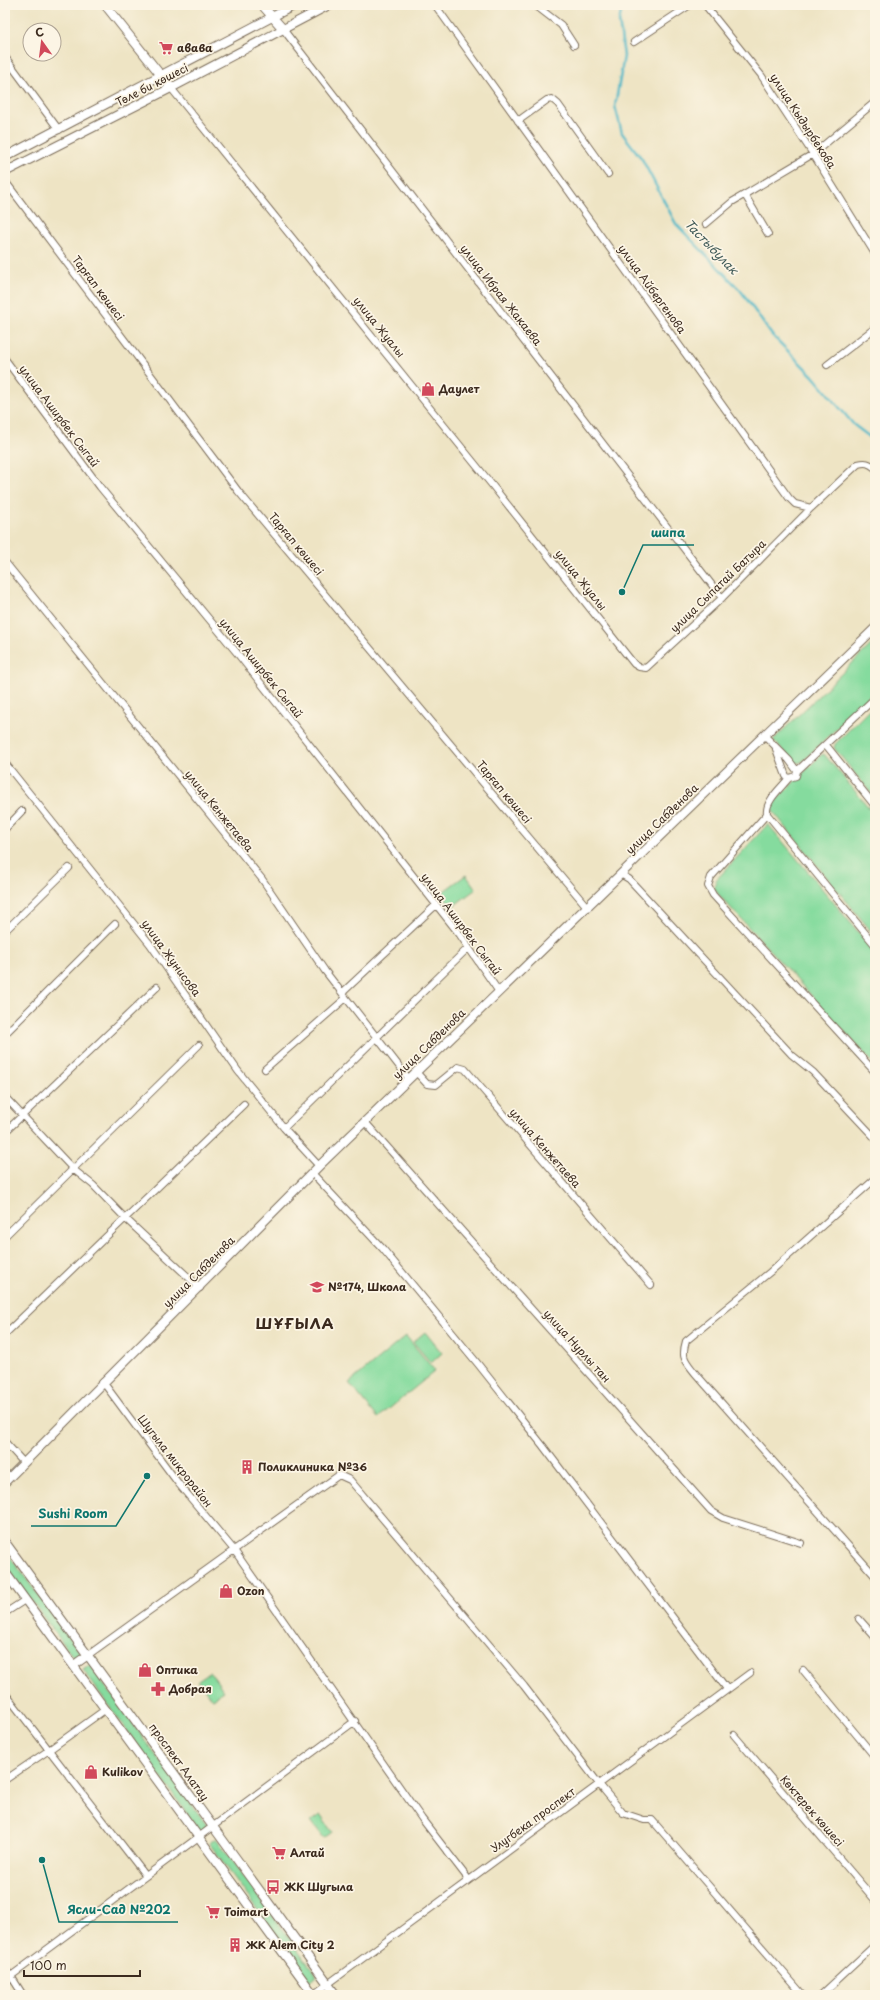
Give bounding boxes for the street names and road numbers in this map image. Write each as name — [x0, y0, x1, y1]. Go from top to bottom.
street label: Төле би көшесі — [112, 59, 191, 110]
street label: улица Кыдырбекова — [766, 70, 841, 172]
street label: улица Ибрая Жакаева — [456, 241, 546, 349]
street label: улица Айбергенова — [614, 241, 691, 337]
street label: Тарғап көшесі — [68, 252, 129, 324]
street label: улица Жуалы — [349, 293, 409, 361]
street label: улица Аширбек Сыгай — [15, 361, 104, 470]
street label: Тарғап көшесі — [265, 508, 328, 579]
street label: улица Сыпатай Батыра — [666, 535, 770, 636]
street label: улица Жуалы — [551, 546, 611, 614]
street label: улица Аширбек Сыгай — [216, 614, 307, 721]
street label: Тарғап көшесі — [473, 756, 536, 827]
street label: улица Кенжетаева — [181, 766, 258, 855]
street label: улица Сабденова — [621, 779, 702, 858]
street label: улица Аширбек Сыгай — [417, 869, 506, 978]
street label: улица Жунисова — [138, 916, 205, 1000]
street label: улица Сабденова — [388, 1004, 469, 1083]
street label: улица Кенжетаева — [506, 1104, 585, 1191]
street label: улица Сабденова — [159, 1232, 238, 1311]
street label: улица Нурлы тан — [540, 1305, 615, 1386]
street label: Шугыла микрорайон — [134, 1411, 217, 1511]
street label: проспект Алатау — [145, 1719, 213, 1804]
street label: Көктерек көшесі — [777, 1771, 848, 1850]
street label: Улугбека проспект — [487, 1783, 579, 1856]

